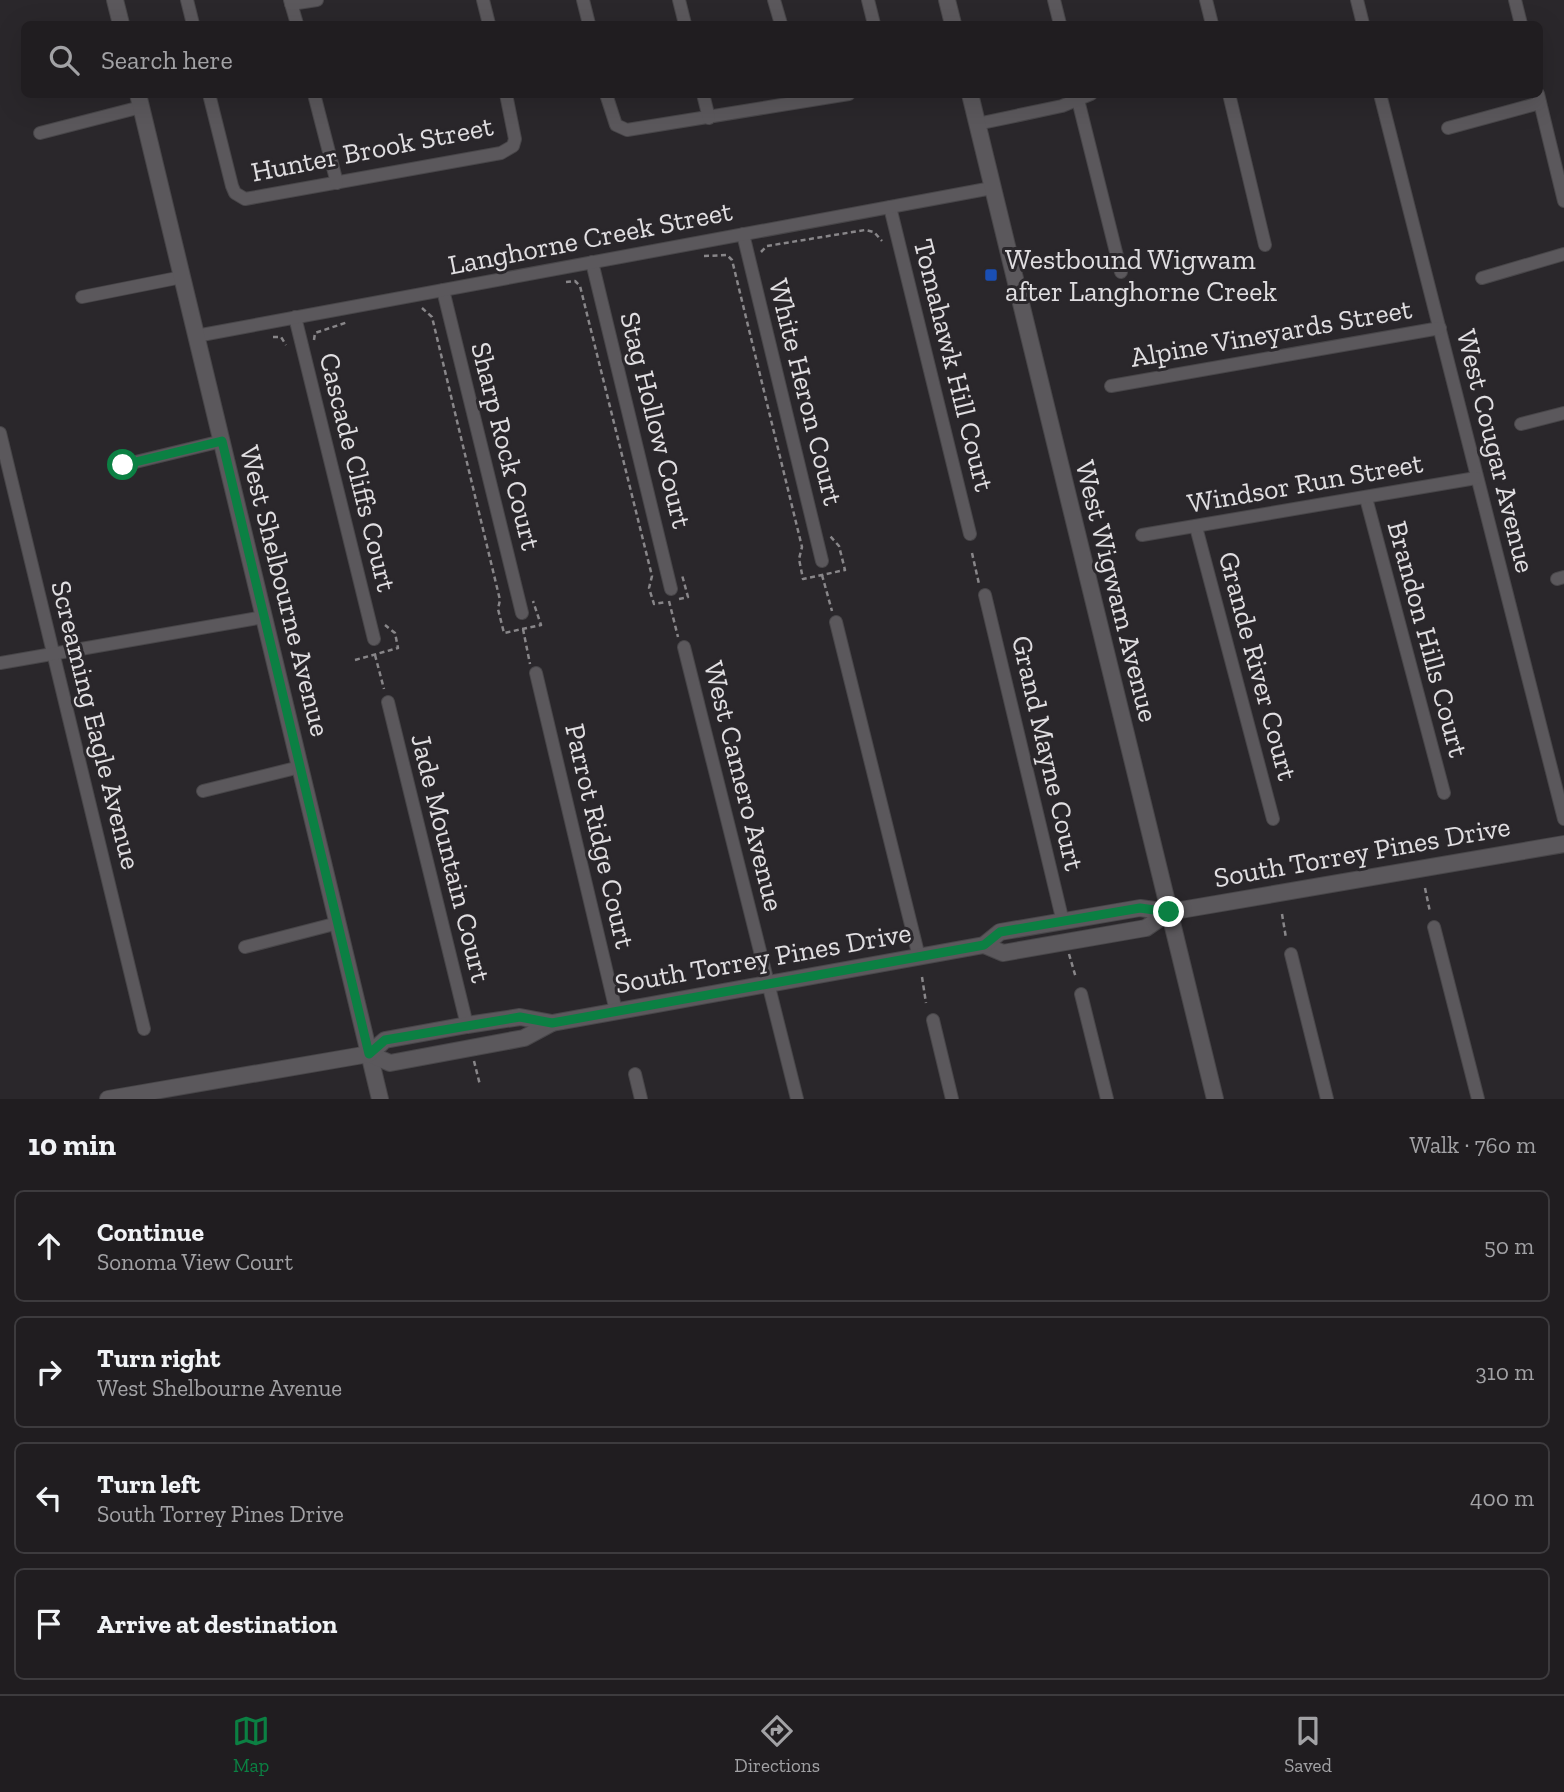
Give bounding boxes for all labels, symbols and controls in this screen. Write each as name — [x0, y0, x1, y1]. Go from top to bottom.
search box — [21, 21, 1543, 98]
icon: search — [45, 41, 83, 79]
text: Search here — [101, 44, 233, 76]
street label: Hunter Brook Street — [248, 109, 496, 189]
street label: Langhorne Creek Street — [445, 194, 735, 282]
street label: Tomahawk Hill Court — [907, 235, 1001, 495]
place label: Westbound Wigwam after Langhorne Creek — [1005, 243, 1277, 308]
marker: Westbound Wigwam after Langhorne Creek — [983, 267, 999, 283]
street label: White Heron Court — [762, 275, 850, 509]
street label: Alpine Vineyards Street — [1128, 292, 1415, 374]
street label: Stag Hollow Court — [613, 308, 699, 532]
street label: West Cougar Avenue — [1450, 326, 1542, 576]
street label: Sharp Rock Court — [464, 339, 548, 554]
street label: Cascade Cliffs Court — [312, 349, 404, 595]
street label: West Shelbourne Avenue — [233, 442, 337, 740]
street label: Windsor Run Street — [1185, 446, 1426, 520]
route start — [107, 449, 138, 480]
street label: West Wigwam Avenue — [1069, 457, 1165, 725]
street label: Brandon Hills Court — [1381, 517, 1476, 761]
street label: Grande River Court — [1212, 548, 1305, 784]
street label: Screaming Eagle Avenue — [44, 577, 148, 873]
street label: Grand Mayne Court — [1005, 632, 1091, 874]
street label: West Camero Avenue — [697, 658, 791, 914]
street label: Parrot Ridge Court — [558, 720, 642, 952]
street label: Jade Mountain Court — [404, 730, 498, 986]
street label: South Torrey Pines Drive — [1211, 810, 1513, 894]
route end — [1153, 896, 1184, 927]
street label: South Torrey Pines Drive — [612, 916, 914, 1000]
text: 10 min — [28, 1127, 116, 1163]
text: Walk · 760 m — [1410, 1131, 1536, 1159]
text: Continue — [97, 1216, 204, 1248]
icon: ahead — [30, 1227, 68, 1265]
text: 50 m — [1484, 1232, 1534, 1260]
text: Sonoma View Court — [97, 1248, 293, 1276]
text: Turn right — [97, 1342, 220, 1374]
icon: right — [30, 1353, 68, 1391]
text: 310 m — [1476, 1358, 1534, 1386]
text: West Shelbourne Avenue — [97, 1374, 342, 1402]
text: Turn left — [97, 1468, 200, 1500]
icon: left — [30, 1479, 68, 1517]
text: 400 m — [1470, 1484, 1534, 1512]
text: South Torrey Pines Drive — [97, 1500, 344, 1528]
icon: arrive — [30, 1605, 68, 1643]
text: Arrive at destination — [97, 1608, 337, 1640]
tab: Map — [232, 1712, 270, 1777]
tab: Directions — [734, 1712, 820, 1777]
tab: Saved — [1284, 1712, 1332, 1777]

